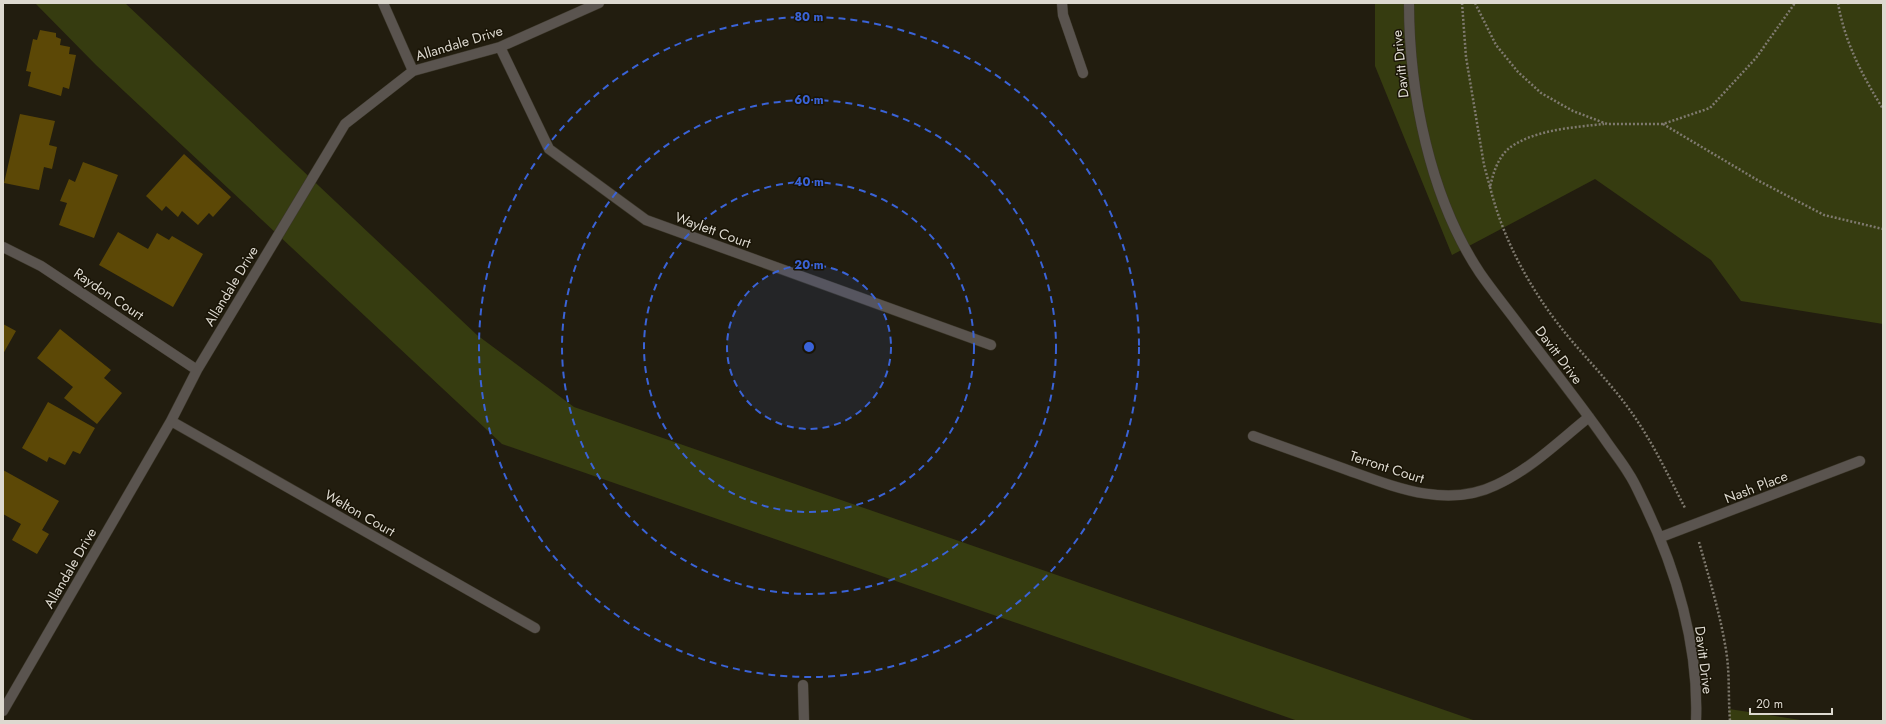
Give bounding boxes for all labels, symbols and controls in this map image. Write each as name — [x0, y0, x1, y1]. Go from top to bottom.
text: 80 m — [795, 8, 824, 26]
street label: Allandale Drive — [413, 20, 505, 66]
street label: Davitt Drive — [1386, 29, 1414, 99]
text: 60 m — [794, 91, 824, 109]
text: 40 m — [794, 173, 824, 191]
street label: Waylett Court — [672, 207, 754, 253]
street label: Allandale Drive — [199, 242, 263, 330]
text: 20 m — [794, 256, 824, 274]
street label: Raydon Court — [70, 263, 149, 325]
street label: Davitt Drive — [1531, 322, 1587, 388]
centre of rings — [802, 340, 816, 354]
street label: Terront Court — [1347, 446, 1427, 489]
street label: Nash Place — [1721, 466, 1791, 508]
street label: Welton Court — [321, 485, 400, 542]
street label: Allandale Drive — [39, 524, 101, 612]
street label: Davitt Drive — [1690, 625, 1718, 695]
scale bar — [1750, 690, 1832, 716]
text: 20 m — [1756, 695, 1783, 713]

